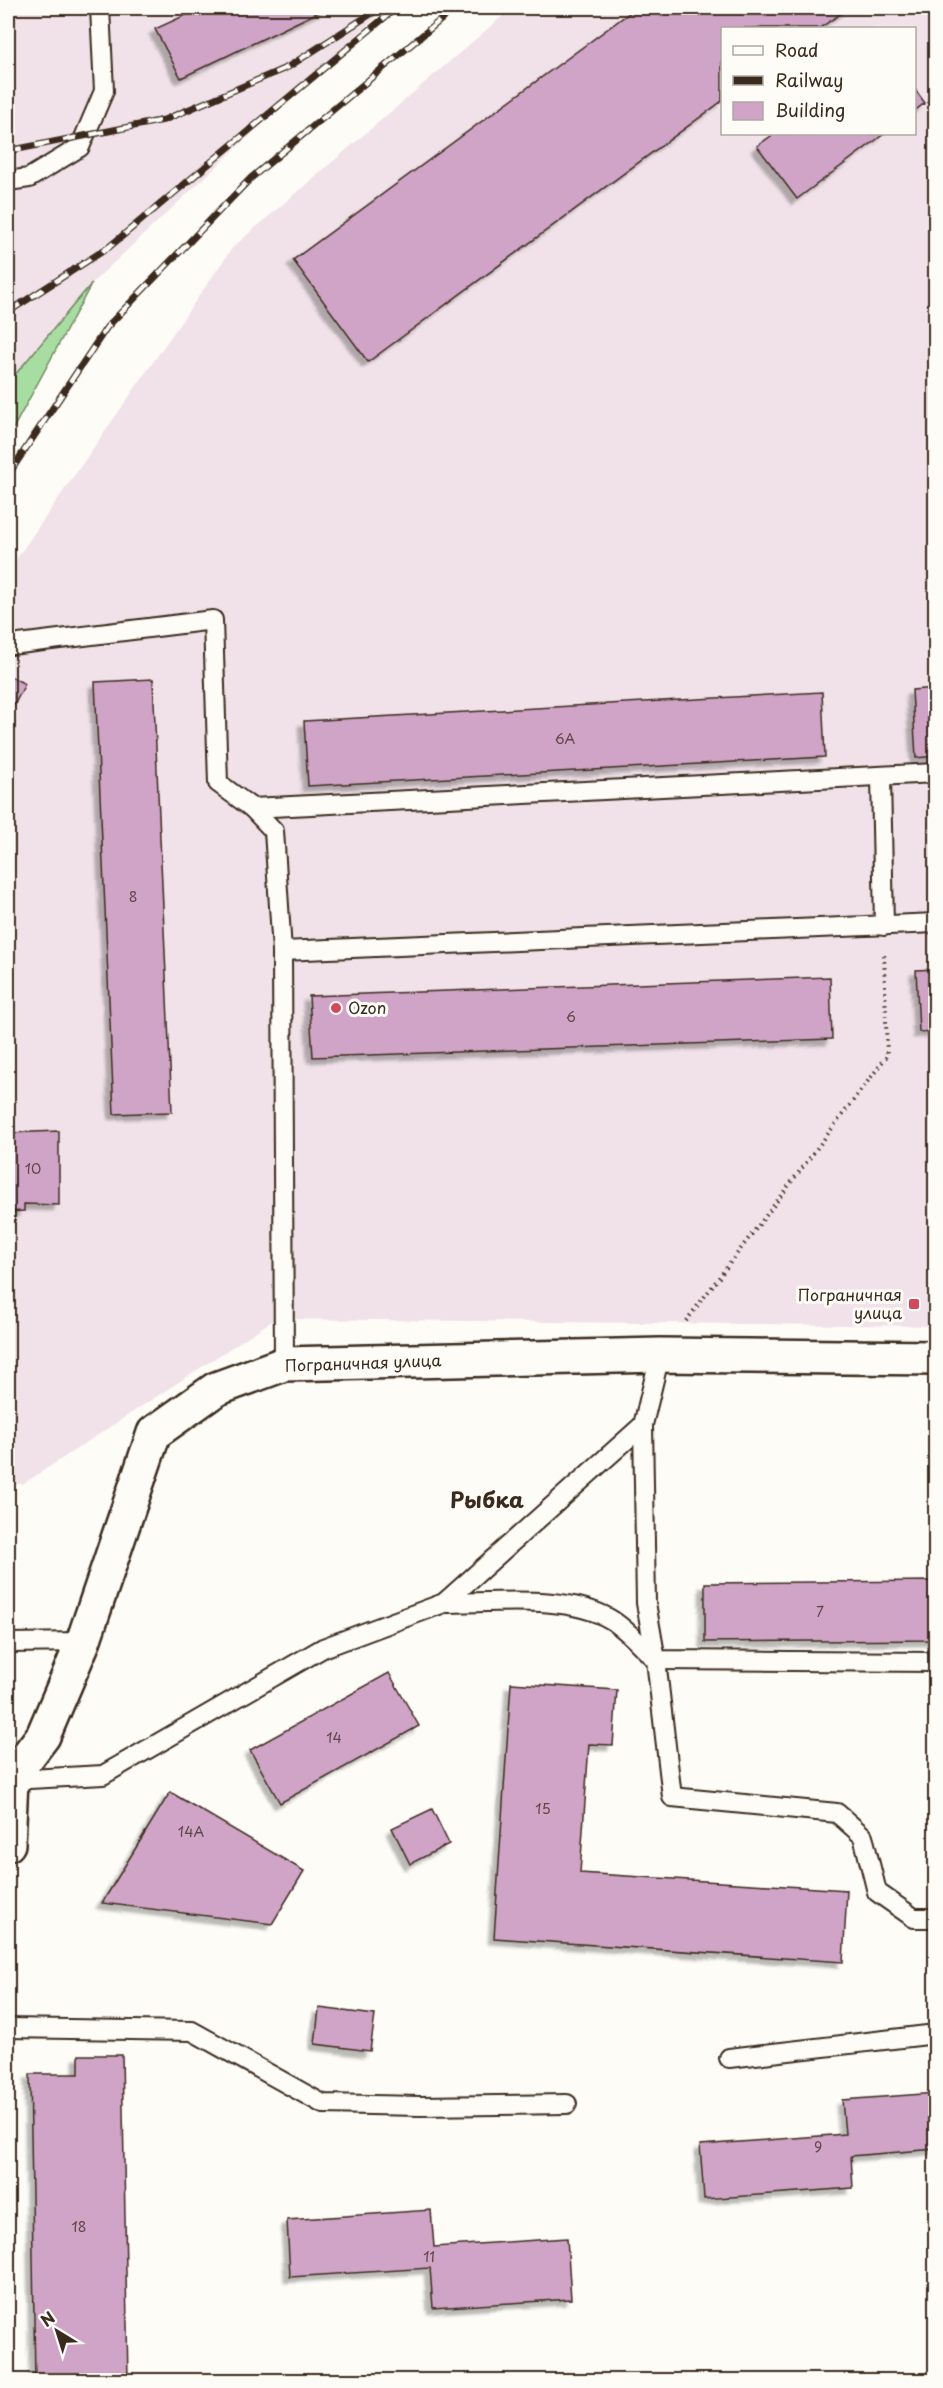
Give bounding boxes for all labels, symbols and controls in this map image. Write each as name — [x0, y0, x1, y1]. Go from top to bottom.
legend — [721, 27, 916, 135]
text: Road — [775, 36, 819, 63]
text: Railway — [775, 66, 843, 93]
text: Building — [775, 96, 845, 123]
house number: 6А — [555, 728, 576, 749]
house number: 8 — [129, 886, 137, 907]
place label: Ozon — [348, 995, 386, 1019]
marker: Ozon — [329, 1001, 343, 1015]
house number: 6 — [566, 1006, 576, 1027]
house number: 10 — [25, 1158, 41, 1179]
place label: Пограничная улица — [798, 1282, 902, 1324]
marker: Пограничная улица — [907, 1297, 921, 1311]
street label: Пограничная улица — [284, 1347, 442, 1377]
district label: Рыбка — [450, 1482, 524, 1515]
house number: 7 — [816, 1601, 824, 1622]
house number: 14 — [326, 1727, 342, 1748]
house number: 15 — [535, 1798, 551, 1819]
house number: 14А — [178, 1821, 204, 1842]
house number: 9 — [814, 2136, 822, 2157]
house number: 18 — [71, 2216, 87, 2237]
house number: 11 — [423, 2246, 435, 2267]
north arrow — [27, 2301, 87, 2361]
text: N — [35, 2305, 60, 2332]

